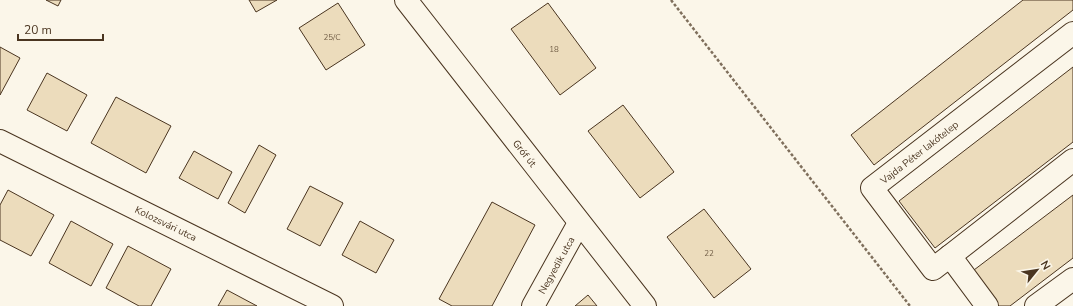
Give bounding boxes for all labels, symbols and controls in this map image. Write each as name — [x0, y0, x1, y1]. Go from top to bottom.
scale bar — [18, 16, 103, 42]
text: 20 m — [24, 22, 52, 38]
house number: 25/C — [323, 32, 341, 43]
house number: 18 — [549, 44, 559, 55]
street label: Vajda Péter lakótelep — [877, 118, 962, 188]
street label: Gróf út — [509, 137, 540, 171]
street label: Kolozsvári utca — [132, 203, 199, 245]
street label: Negyedik utca — [535, 234, 578, 297]
house number: 22 — [704, 248, 714, 259]
north arrow — [1017, 250, 1057, 290]
text: N — [1037, 258, 1054, 273]

